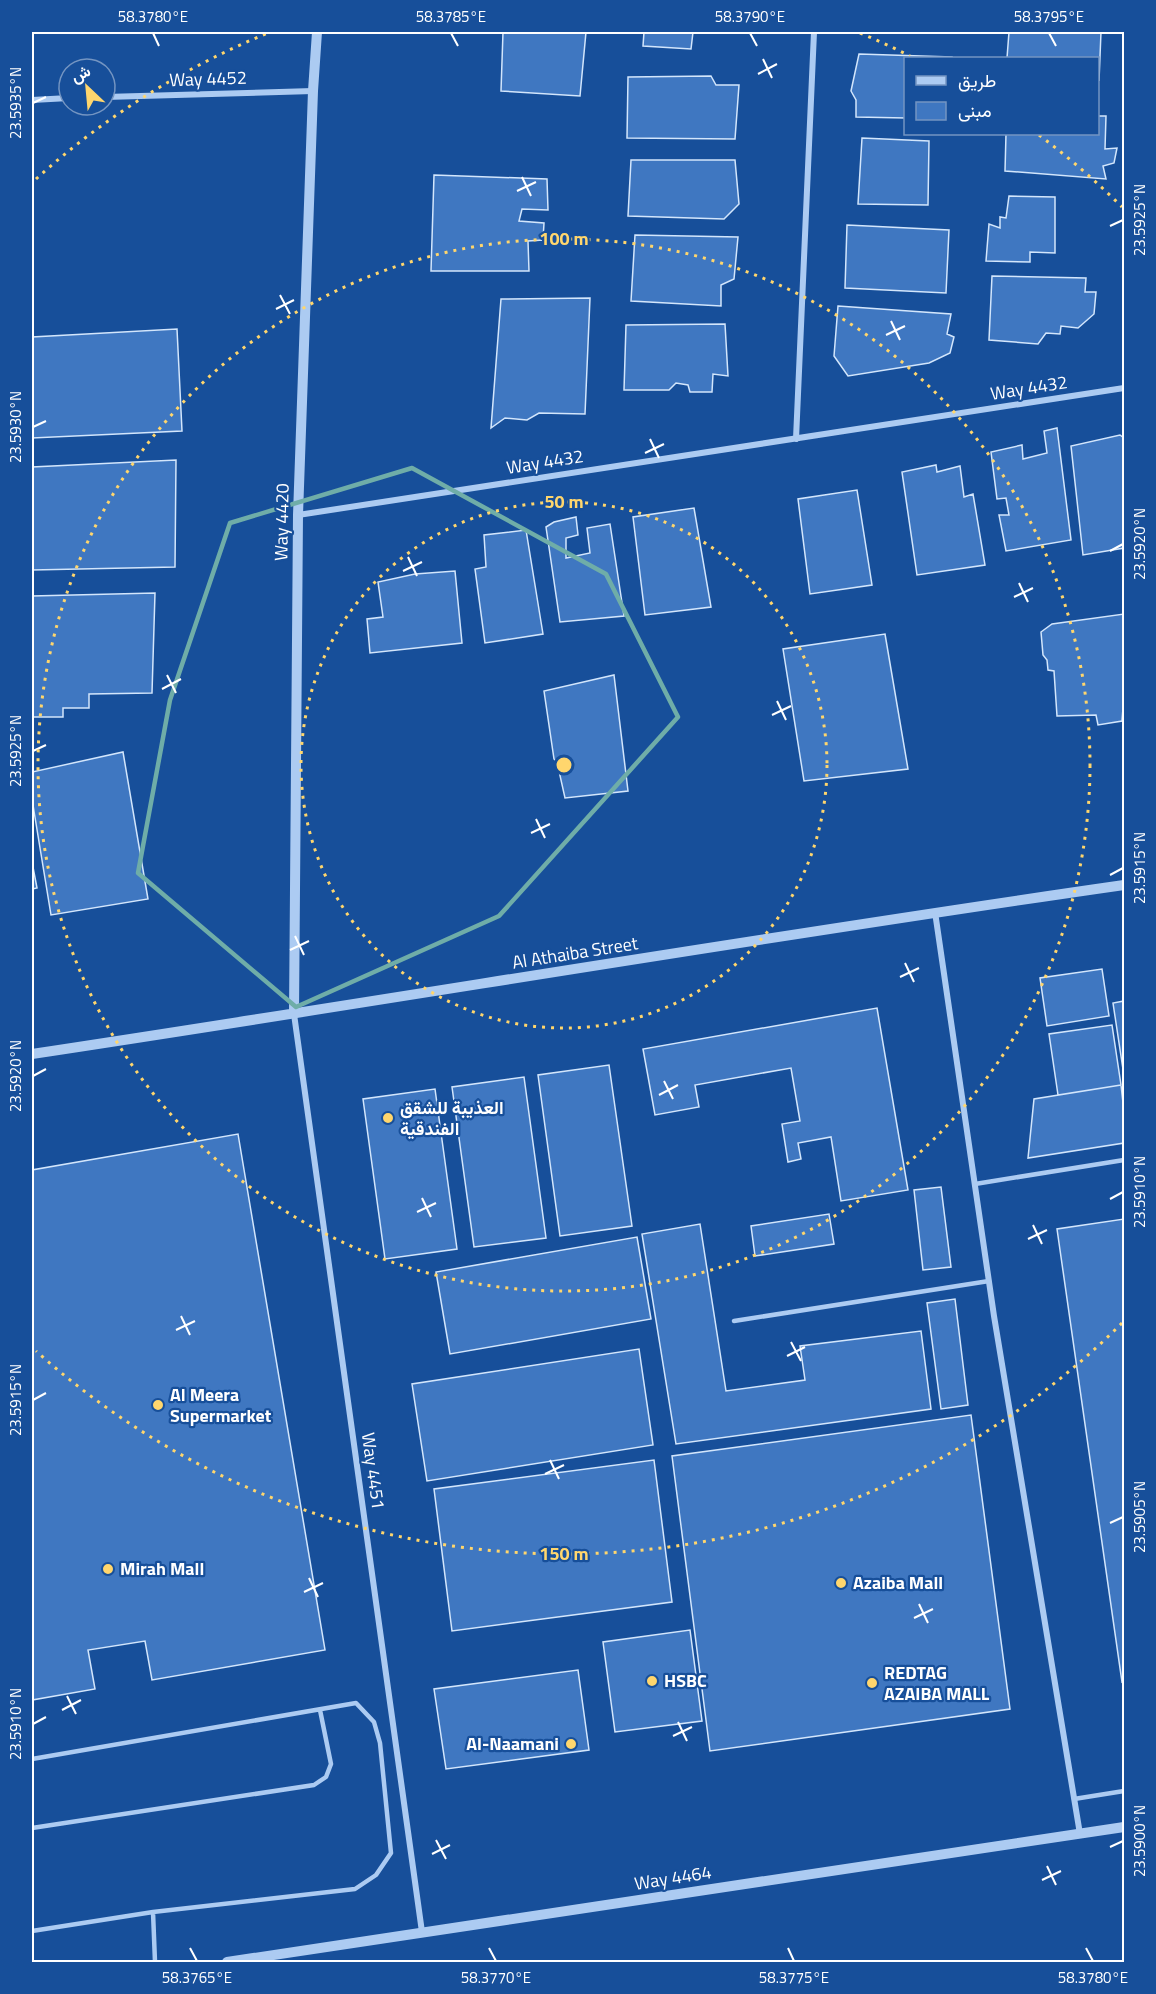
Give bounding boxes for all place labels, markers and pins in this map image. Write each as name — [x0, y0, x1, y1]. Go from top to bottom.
centre of rings — [554, 755, 574, 775]
place label: العذيبة للشقق الفندقية — [400, 1094, 504, 1142]
marker: العذيبة للشقق الفندقية — [381, 1111, 395, 1125]
place label: Al Meera Supermarket — [170, 1381, 272, 1429]
marker: Al Meera Supermarket — [151, 1398, 165, 1412]
place label: Mirah Mall — [120, 1555, 204, 1582]
marker: Mirah Mall — [101, 1562, 115, 1576]
place label: Azaiba Mall — [853, 1569, 943, 1596]
marker: Azaiba Mall — [834, 1576, 848, 1590]
place label: REDTAG AZAIBA MALL — [884, 1659, 990, 1707]
place label: HSBC — [664, 1667, 707, 1694]
marker: HSBC — [645, 1674, 659, 1688]
marker: REDTAG AZAIBA MALL — [865, 1676, 879, 1690]
place label: Al-Naamani — [466, 1730, 559, 1757]
marker: Al-Naamani — [564, 1737, 578, 1751]

